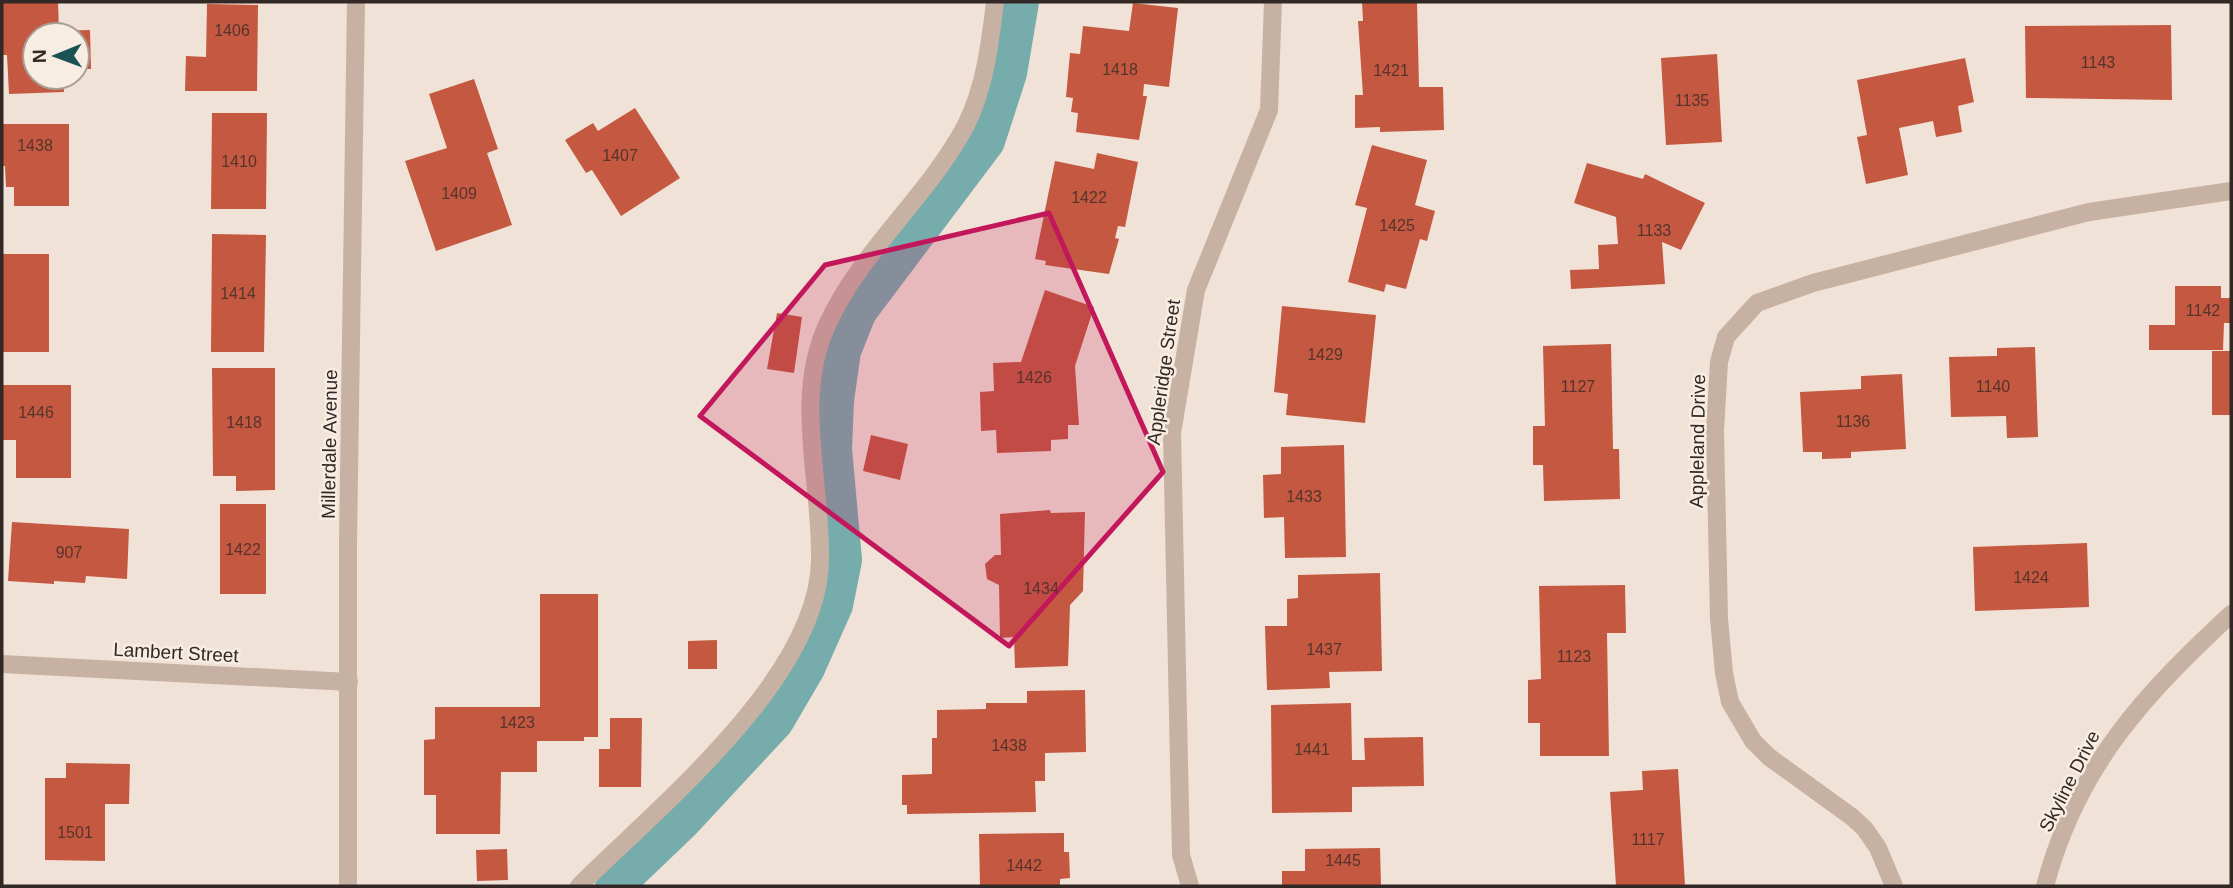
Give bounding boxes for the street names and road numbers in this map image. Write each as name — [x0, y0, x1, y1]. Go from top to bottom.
street label: Appleridge Street — [1143, 297, 1184, 446]
street label: Millerdale Avenue — [318, 369, 341, 519]
street label: Appleland Drive — [1686, 374, 1709, 508]
street label: Lambert Street — [113, 639, 240, 666]
street label: Skyline Drive — [2035, 727, 2104, 835]

